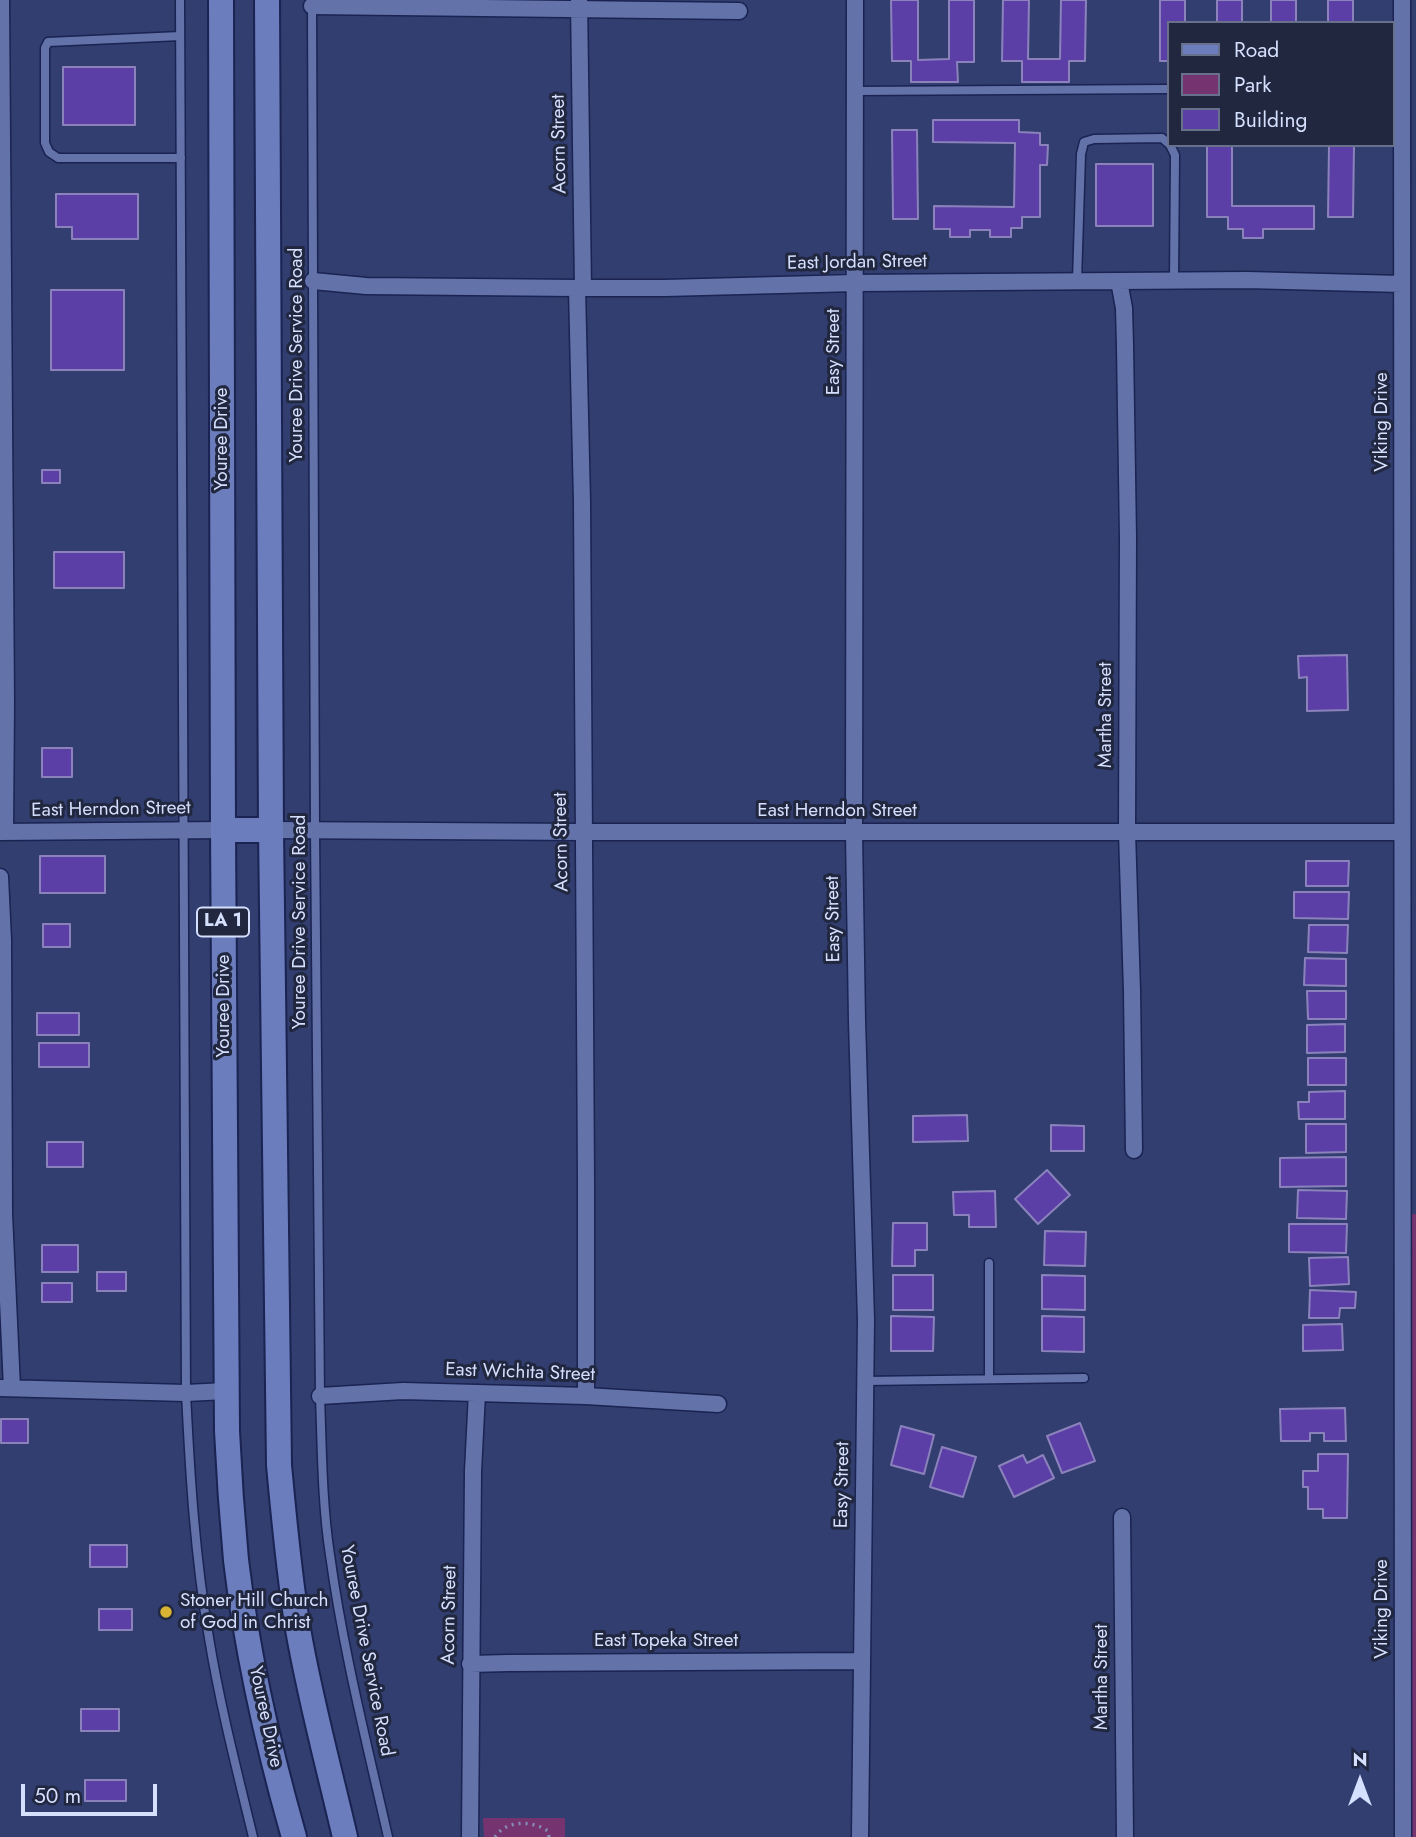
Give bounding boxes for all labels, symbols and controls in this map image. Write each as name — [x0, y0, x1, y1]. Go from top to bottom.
legend — [1168, 21, 1395, 147]
text: Road — [1234, 35, 1279, 65]
text: Park — [1234, 70, 1271, 100]
street label: Acorn Street — [548, 94, 572, 194]
text: Building — [1234, 105, 1307, 135]
street label: Youree Drive Service Road — [286, 248, 308, 462]
street label: East Jordan Street — [787, 250, 927, 276]
street label: Easy Street — [823, 309, 845, 395]
street label: Viking Drive — [1371, 372, 1393, 472]
street label: Youree Drive — [211, 388, 233, 490]
street label: Martha Street — [1095, 662, 1117, 768]
street label: Acorn Street — [550, 792, 574, 892]
street label: East Herndon Street — [31, 797, 191, 823]
street label: East Herndon Street — [757, 800, 917, 822]
street label: Youree Drive Service Road — [289, 815, 311, 1029]
street label: Easy Street — [822, 876, 846, 962]
road number: LA 1 — [197, 908, 249, 937]
street label: Youree Drive — [213, 955, 235, 1057]
street label: East Wichita Street — [445, 1359, 595, 1387]
street label: Easy Street — [831, 1442, 855, 1528]
street label: Youree Drive Service Road — [334, 1543, 398, 1759]
street label: Viking Drive — [1371, 1559, 1393, 1659]
street label: Acorn Street — [438, 1565, 462, 1665]
place label: Stoner Hill Church of God in Christ — [180, 1590, 329, 1634]
marker: Stoner Hill Church of God in Christ — [158, 1604, 174, 1620]
street label: Martha Street — [1091, 1624, 1113, 1730]
street label: East Topeka Street — [594, 1630, 738, 1652]
street label: Youree Drive — [243, 1664, 287, 1770]
north arrow — [1325, 1746, 1395, 1816]
text: N — [1352, 1746, 1368, 1773]
scale bar — [24, 1770, 161, 1814]
text: 50 m — [34, 1781, 81, 1811]

